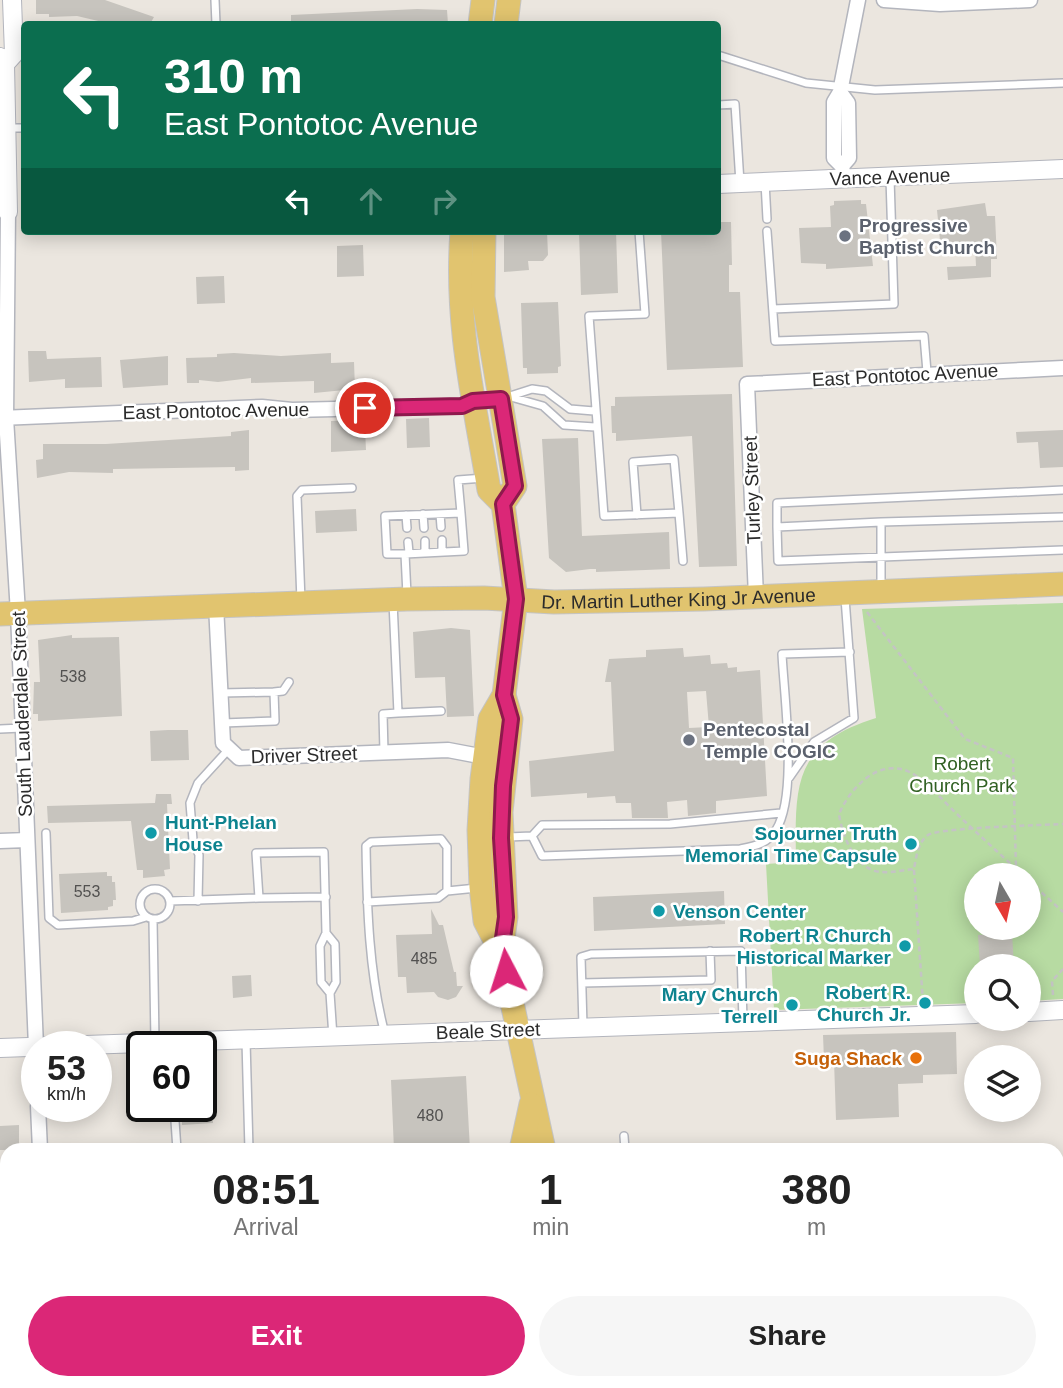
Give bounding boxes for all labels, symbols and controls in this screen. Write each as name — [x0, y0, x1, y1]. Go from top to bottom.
icon: left — [49, 49, 140, 140]
text: 310 m — [164, 49, 303, 103]
text: East Pontotoc Avenue — [164, 106, 478, 142]
street label: Vance Avenue — [829, 164, 951, 190]
icon: left — [279, 182, 317, 220]
icon: ahead — [352, 182, 390, 220]
icon: right — [425, 182, 463, 220]
place label: Progressive Baptist Church — [859, 215, 995, 258]
marker: Progressive Baptist Church — [837, 228, 853, 244]
street label: East Pontotoc Avenue — [811, 360, 999, 390]
pin — [335, 378, 395, 438]
icon: arrive — [346, 389, 384, 427]
street label: East Pontotoc Avenue — [123, 399, 309, 423]
street label: Turley Street — [740, 435, 764, 544]
street label: Dr. Martin Luther King Jr Avenue — [541, 584, 816, 613]
street label: South Lauderdale Street — [8, 610, 36, 817]
house number: 538 — [60, 668, 86, 685]
place label: Pentecostal Temple COGIC — [703, 719, 836, 762]
marker: Pentecostal Temple COGIC — [681, 732, 697, 748]
street label: Driver Street — [250, 743, 358, 767]
park label: Robert Church Park — [909, 753, 1015, 796]
place label: Hunt-Phelan House — [165, 812, 277, 855]
place label: Sojourner Truth Memorial Time Capsule — [685, 823, 897, 866]
marker: Hunt-Phelan House — [143, 825, 159, 841]
marker: Sojourner Truth Memorial Time Capsule — [903, 836, 919, 852]
north arrow — [964, 863, 1041, 940]
map controls — [964, 863, 1041, 1122]
house number: 553 — [74, 883, 100, 900]
place label: Venson Center — [673, 901, 807, 922]
marker: Venson Center — [651, 903, 667, 919]
place label: Robert R Church Historical Marker — [737, 925, 892, 968]
position arrow — [469, 934, 543, 1008]
marker: Robert R Church Historical Marker — [897, 938, 913, 954]
house number: 485 — [411, 950, 437, 967]
button: search — [964, 954, 1041, 1031]
place label: Robert R. Church Jr. — [817, 982, 911, 1025]
place label: Mary Church Terrell — [662, 984, 778, 1027]
marker: Robert R. Church Jr. — [917, 995, 933, 1011]
marker: Mary Church Terrell — [784, 997, 800, 1013]
street label: Beale Street — [435, 1019, 541, 1043]
speed limit sign: 60 — [126, 1031, 217, 1122]
button: layers — [964, 1045, 1041, 1122]
text: 53 — [47, 1048, 86, 1087]
place label: Suga Shack — [794, 1048, 902, 1069]
marker: Suga Shack — [908, 1050, 924, 1066]
text: km/h — [47, 1084, 86, 1104]
house number: 480 — [417, 1107, 443, 1124]
text: 08:51 — [212, 1166, 320, 1213]
text: 1 — [539, 1166, 562, 1213]
text: 380 — [782, 1166, 852, 1213]
text: Arrival — [233, 1214, 299, 1240]
text: min — [532, 1214, 569, 1240]
text: m — [807, 1214, 826, 1240]
button: Exit — [28, 1296, 525, 1376]
button: Share — [539, 1296, 1036, 1376]

